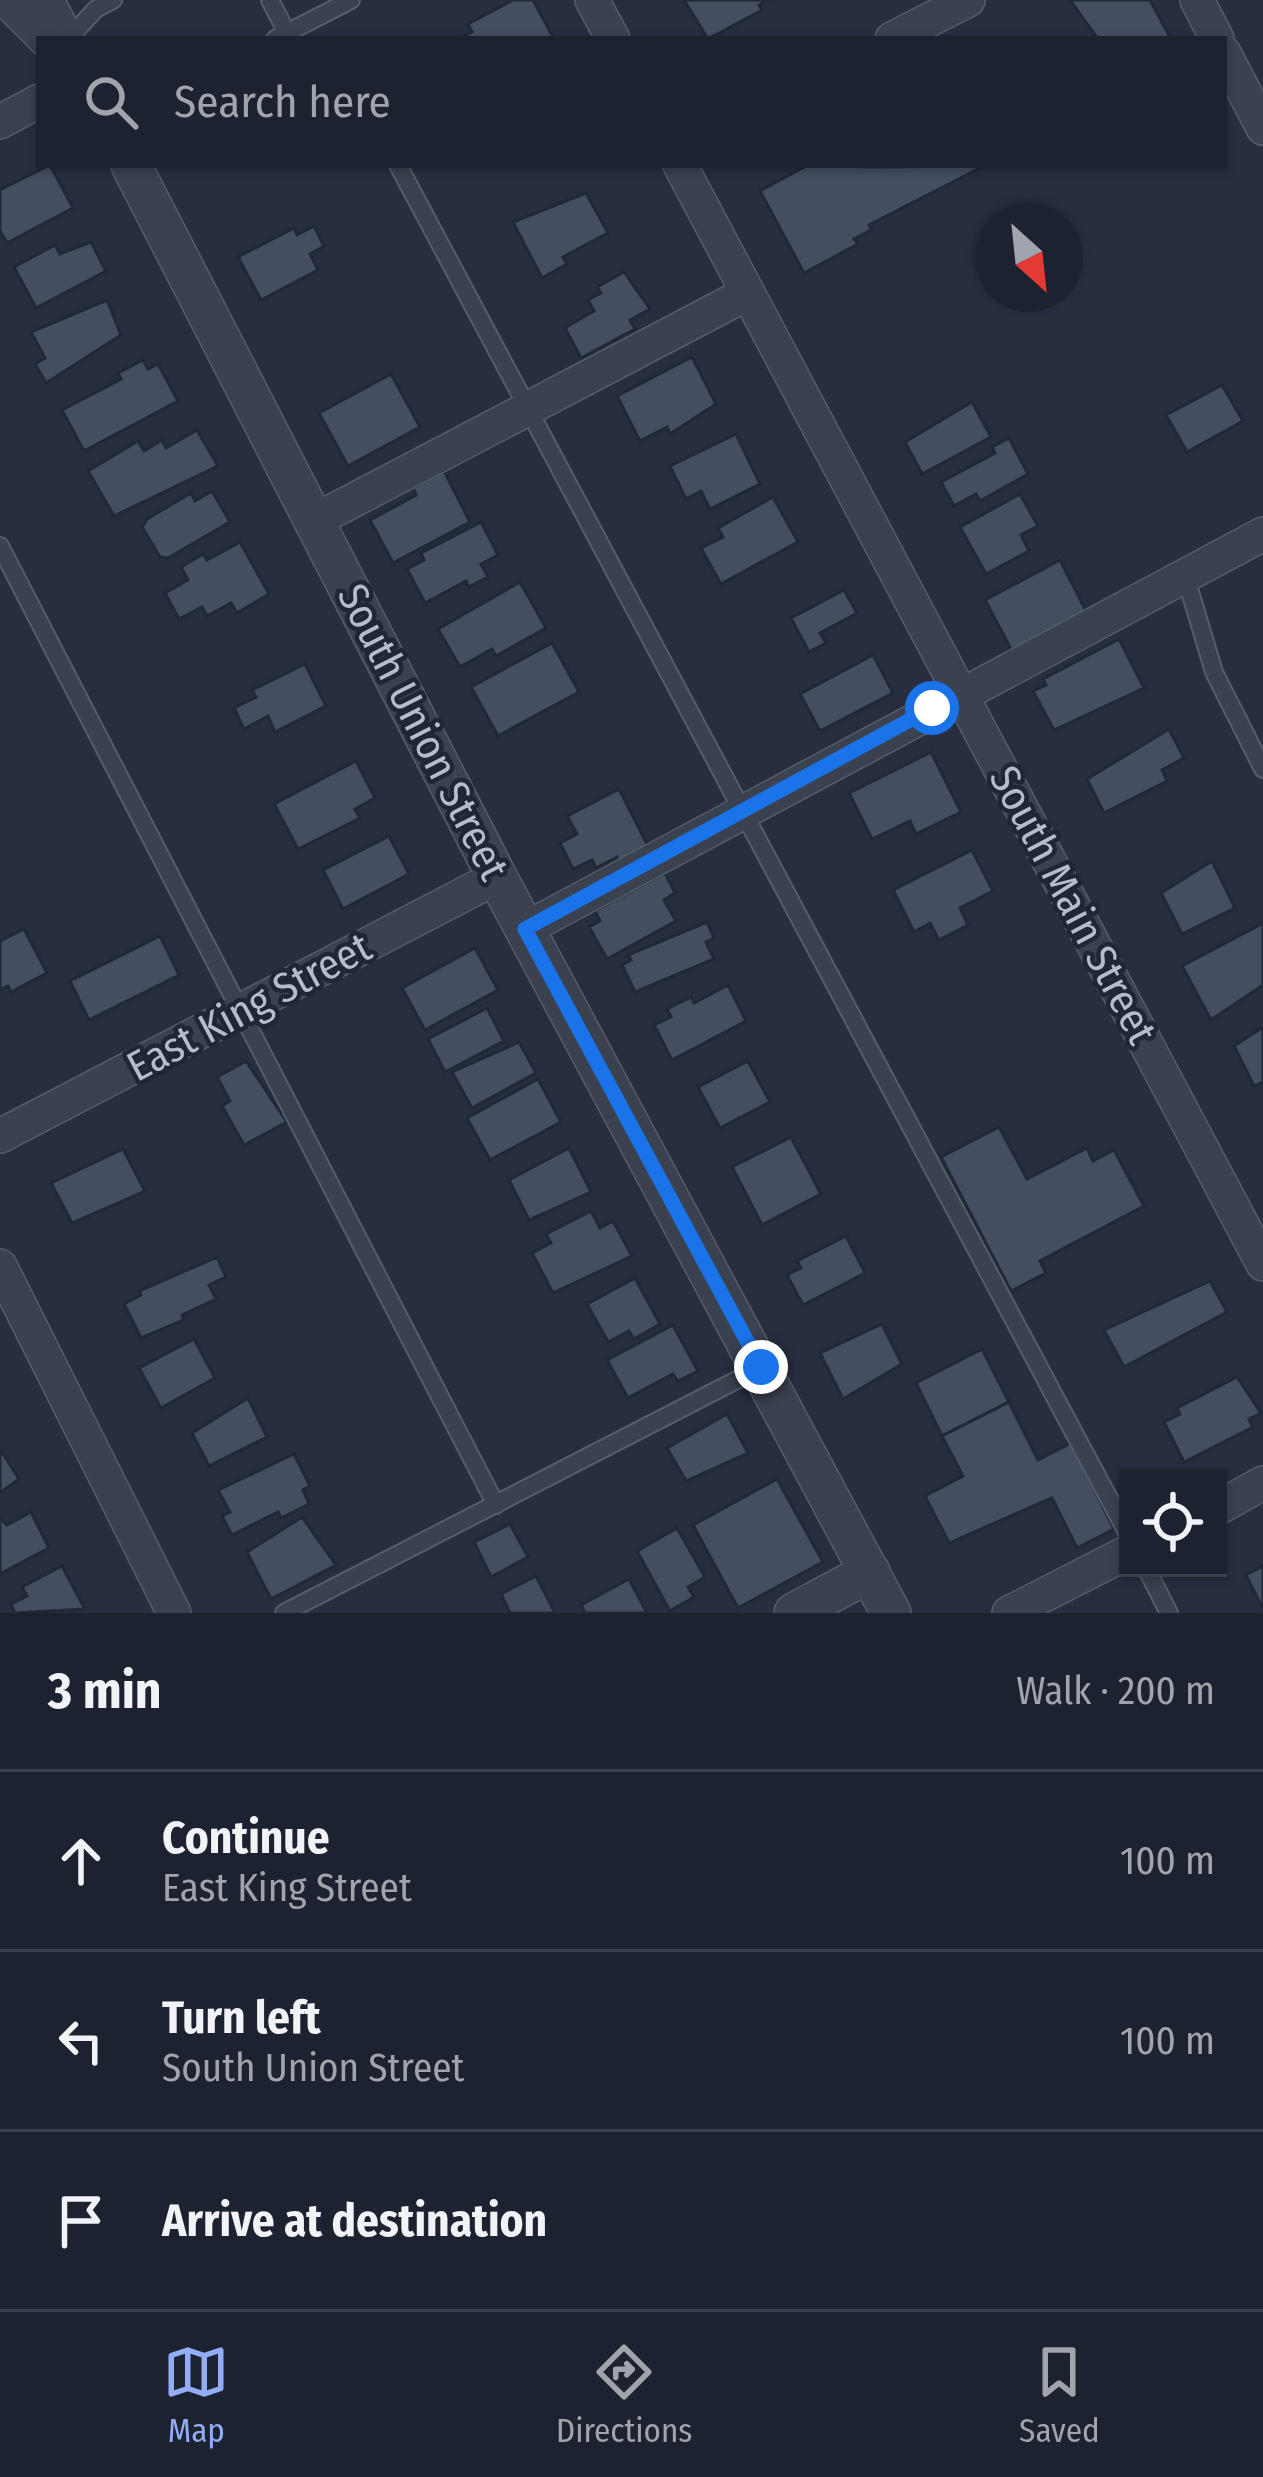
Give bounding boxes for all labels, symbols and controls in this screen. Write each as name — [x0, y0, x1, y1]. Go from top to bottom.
search box — [36, 36, 1227, 168]
icon: search — [78, 69, 144, 135]
text: Search here — [174, 75, 391, 129]
north arrow — [975, 204, 1083, 312]
street label: South Union Street — [327, 576, 519, 889]
route start — [905, 681, 959, 735]
street label: South Main Street — [979, 758, 1167, 1052]
street label: East King Street — [119, 922, 380, 1092]
route end — [734, 1340, 788, 1394]
map controls — [1119, 1469, 1227, 1577]
button: locate — [1119, 1469, 1227, 1577]
text: 3 min — [48, 1660, 162, 1722]
text: Walk · 200 m — [1016, 1668, 1215, 1714]
text: Continue — [162, 1811, 330, 1865]
icon: ahead — [48, 1828, 114, 1894]
text: 100 m — [1120, 1838, 1215, 1884]
text: East King Street — [162, 1865, 412, 1911]
text: Turn left — [162, 1991, 321, 2045]
icon: left — [48, 2008, 114, 2074]
text: 100 m — [1120, 2018, 1215, 2064]
text: South Union Street — [162, 2045, 464, 2091]
icon: arrive — [48, 2188, 114, 2254]
text: Arrive at destination — [162, 2194, 547, 2248]
tab: Map — [163, 2339, 229, 2451]
tab: Directions — [556, 2339, 692, 2451]
tab: Saved — [1019, 2339, 1100, 2451]

